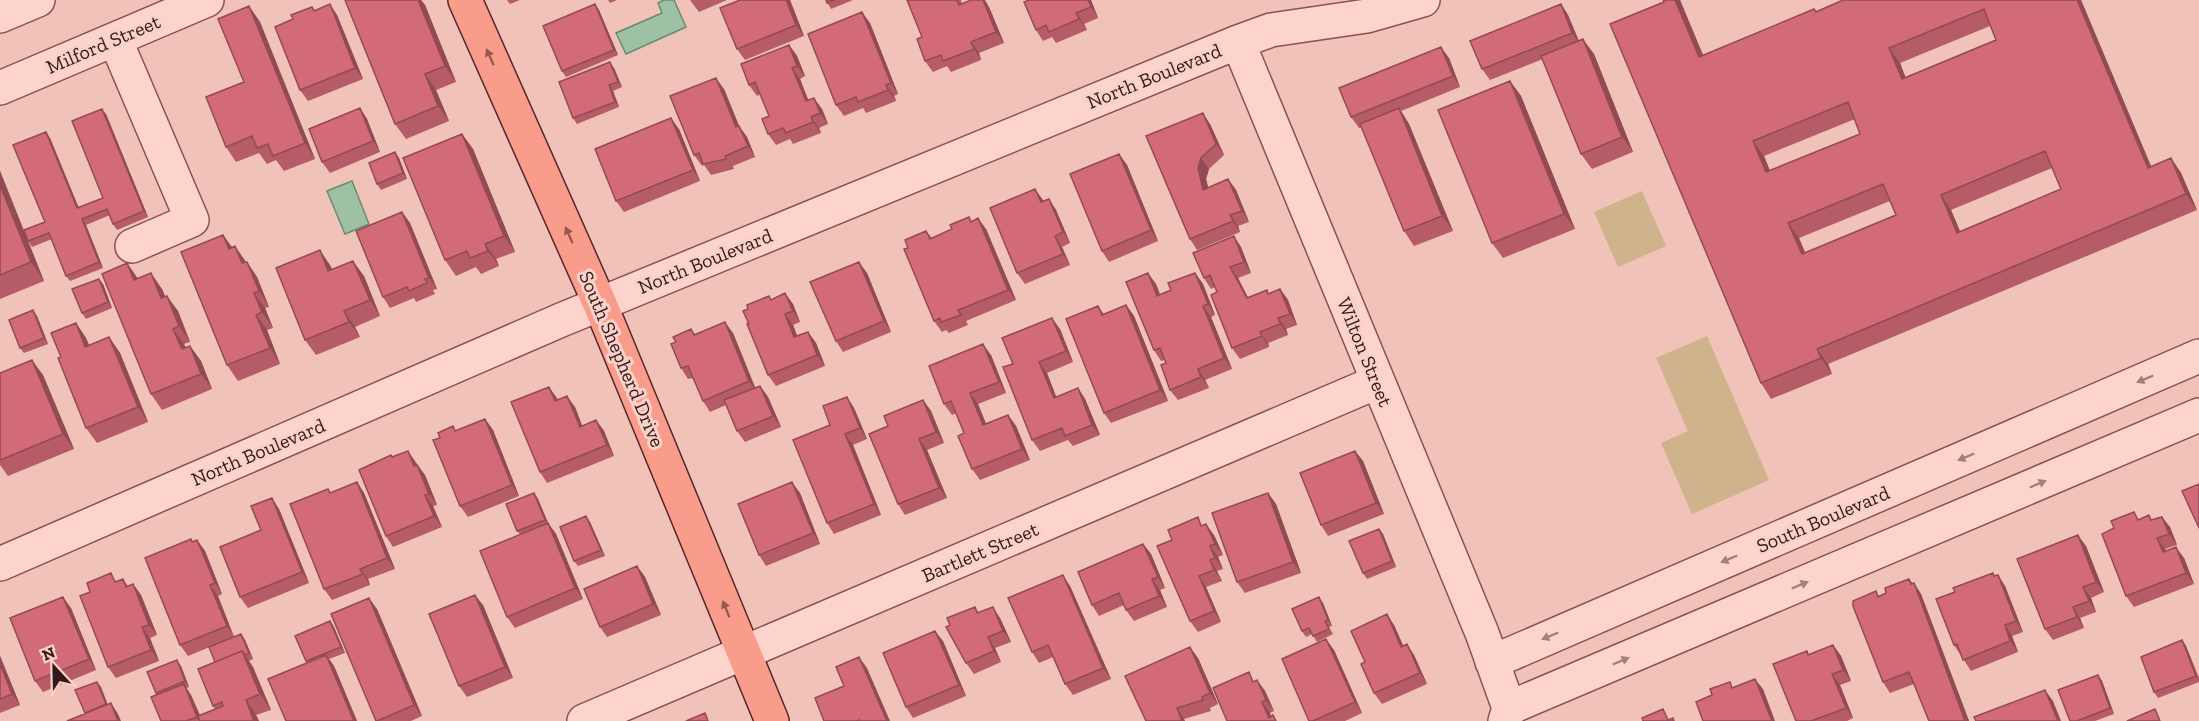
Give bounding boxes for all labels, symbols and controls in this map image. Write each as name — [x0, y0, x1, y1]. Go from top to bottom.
street label: Milford Street — [42, 9, 164, 79]
street label: North Boulevard — [1083, 38, 1225, 114]
one-way arrow — [485, 48, 495, 66]
street label: North Boulevard — [634, 223, 776, 299]
one-way arrow — [564, 226, 574, 244]
street label: South Shepherd Drive — [574, 267, 670, 451]
street label: Wilton Street — [1332, 294, 1398, 411]
one-way arrow — [2137, 375, 2154, 384]
street label: North Boulevard — [187, 413, 329, 491]
one-way arrow — [1958, 452, 1975, 461]
one-way arrow — [2029, 479, 2047, 489]
street label: South Boulevard — [1753, 480, 1893, 558]
street label: Bartlett Street — [918, 516, 1042, 587]
one-way arrow — [1720, 554, 1738, 564]
one-way arrow — [1791, 580, 1809, 589]
one-way arrow — [721, 600, 730, 618]
one-way arrow — [1541, 631, 1559, 641]
north arrow — [24, 637, 84, 697]
text: N — [39, 642, 58, 665]
one-way arrow — [1612, 656, 1630, 666]

